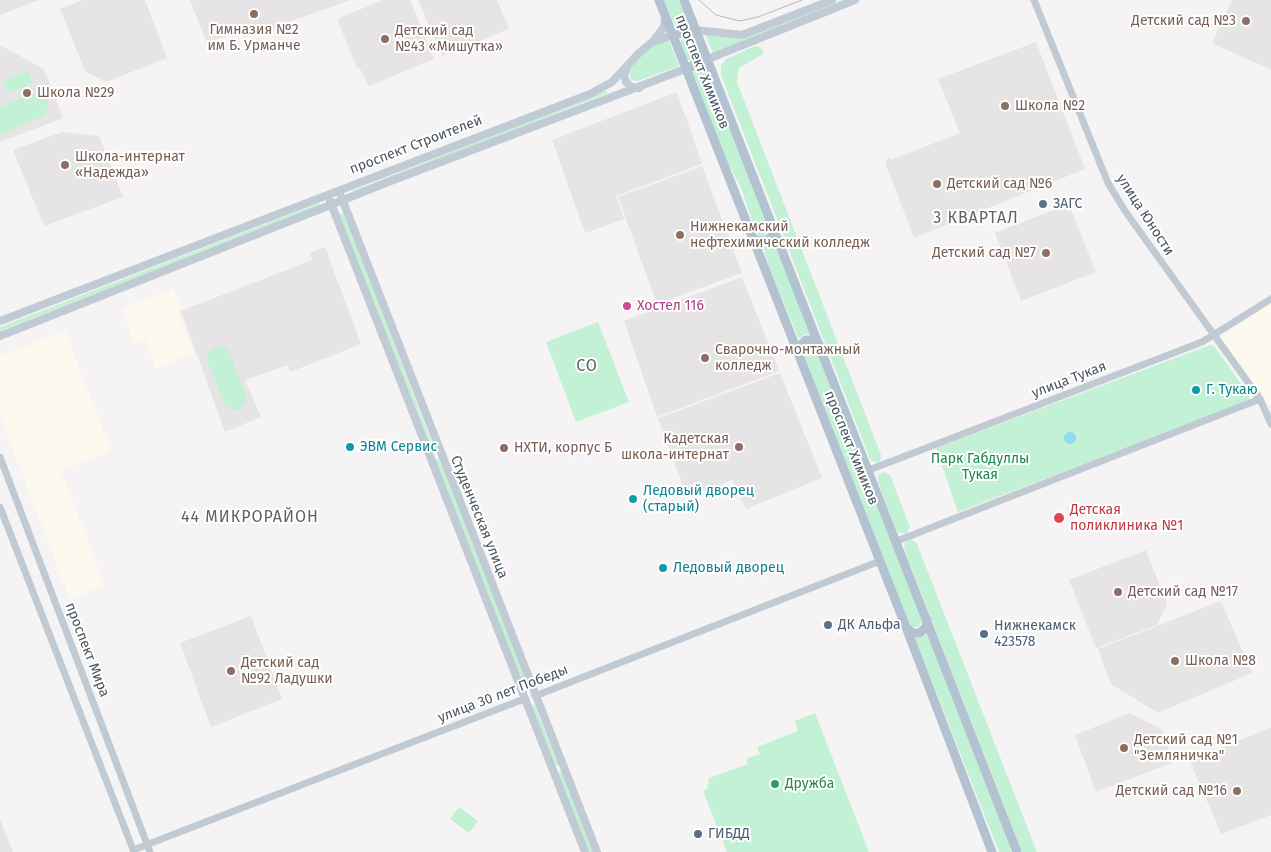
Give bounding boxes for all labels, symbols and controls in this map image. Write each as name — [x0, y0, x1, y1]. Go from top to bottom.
marker: Гимназия №2 им Б. Урманче — [248, 8, 260, 20]
street label: проспект Химиков — [671, 12, 733, 132]
place label: Детский сад №3 — [1131, 13, 1236, 29]
marker: Детский сад №3 — [1240, 15, 1252, 27]
place label: Гимназия №2 им Б. Урманче — [207, 22, 301, 54]
place label: Детский сад №43 «Мишутка» — [395, 23, 503, 56]
marker: Детский сад №43 «Мишутка» — [379, 33, 391, 45]
place label: Школа №29 — [37, 85, 114, 101]
marker: Школа №29 — [21, 87, 33, 99]
place label: Школа №2 — [1015, 98, 1085, 114]
marker: Школа №2 — [999, 100, 1011, 112]
street label: проспект Строителей — [347, 112, 485, 178]
place label: Школа-интернат «Надежда» — [75, 149, 185, 182]
marker: Школа-интернат «Надежда» — [59, 159, 71, 171]
street label: улица Юности — [1113, 171, 1177, 259]
place label: Детский сад №6 — [947, 176, 1052, 192]
marker: Детский сад №6 — [931, 178, 943, 190]
place label: ЗАГС — [1053, 196, 1082, 212]
marker: ЗАГС — [1037, 198, 1049, 210]
district label: 3 КВАРТАЛ — [932, 209, 1020, 229]
place label: Нижнекамский нефтехимический колледж — [690, 219, 870, 252]
marker: Нижнекамский нефтехимический колледж — [674, 229, 686, 241]
place label: Детский сад №7 — [932, 245, 1036, 261]
marker: Детский сад №7 — [1040, 247, 1052, 259]
place label: Хостел 116 — [637, 298, 704, 314]
marker: Хостел 116 — [621, 300, 633, 312]
place label: Сварочно-монтажный колледж — [715, 342, 861, 374]
marker: Сварочно-монтажный колледж — [699, 352, 711, 364]
district label: СО — [576, 357, 598, 377]
street label: улица Тукая — [1029, 358, 1109, 402]
place label: Г. Тукаю — [1206, 382, 1258, 398]
marker: Г. Тукаю — [1190, 384, 1202, 396]
street label: проспект Химиков — [820, 388, 882, 508]
place label: Кадетская школа-интернат — [621, 431, 729, 464]
place label: ЭВМ Сервис — [360, 439, 437, 455]
place label: НХТИ, корпус Б — [514, 440, 612, 456]
marker: ЭВМ Сервис — [344, 441, 356, 453]
marker: Кадетская школа-интернат — [733, 441, 745, 453]
marker: НХТИ, корпус Б — [498, 442, 510, 454]
park label: Парк Габдуллы Тукая — [931, 451, 1029, 484]
street label: Студенческая улица — [447, 453, 511, 581]
place label: Ледовый дворец (старый) — [643, 483, 754, 516]
marker: Ледовый дворец (старый) — [627, 493, 639, 505]
place label: Детская поликлиника №1 — [1070, 502, 1183, 534]
district label: 44 МИКРОРАЙОН — [179, 508, 321, 528]
marker: Детская поликлиника №1 — [1052, 511, 1066, 525]
place label: Ледовый дворец — [673, 560, 784, 576]
marker: Ледовый дворец — [657, 562, 669, 574]
place label: Детский сад №17 — [1128, 584, 1238, 600]
marker: Детский сад №17 — [1112, 586, 1124, 598]
street label: проспект Мира — [61, 600, 113, 700]
place label: ДК Альфа — [838, 617, 901, 633]
place label: Нижнекамск 423578 — [994, 618, 1076, 650]
marker: ДК Альфа — [822, 619, 834, 631]
marker: Нижнекамск 423578 — [978, 628, 990, 640]
place label: Школа №8 — [1185, 653, 1256, 669]
place label: Детский сад №92 Ладушки — [241, 655, 333, 688]
marker: Школа №8 — [1169, 655, 1181, 667]
street label: улица 30 лет Победы — [436, 661, 570, 727]
marker: Детский сад №92 Ладушки — [225, 665, 237, 677]
place label: Детский сад №1 "Земляничка" — [1134, 732, 1238, 764]
marker: Детский сад №1 "Земляничка" — [1118, 742, 1130, 754]
place label: Дружба — [785, 776, 834, 792]
marker: Дружба — [769, 778, 781, 790]
place label: Детский сад №16 — [1116, 783, 1227, 799]
marker: Детский сад №16 — [1231, 785, 1243, 797]
place label: ГИБДД — [708, 826, 750, 842]
marker: ГИБДД — [692, 828, 704, 840]

